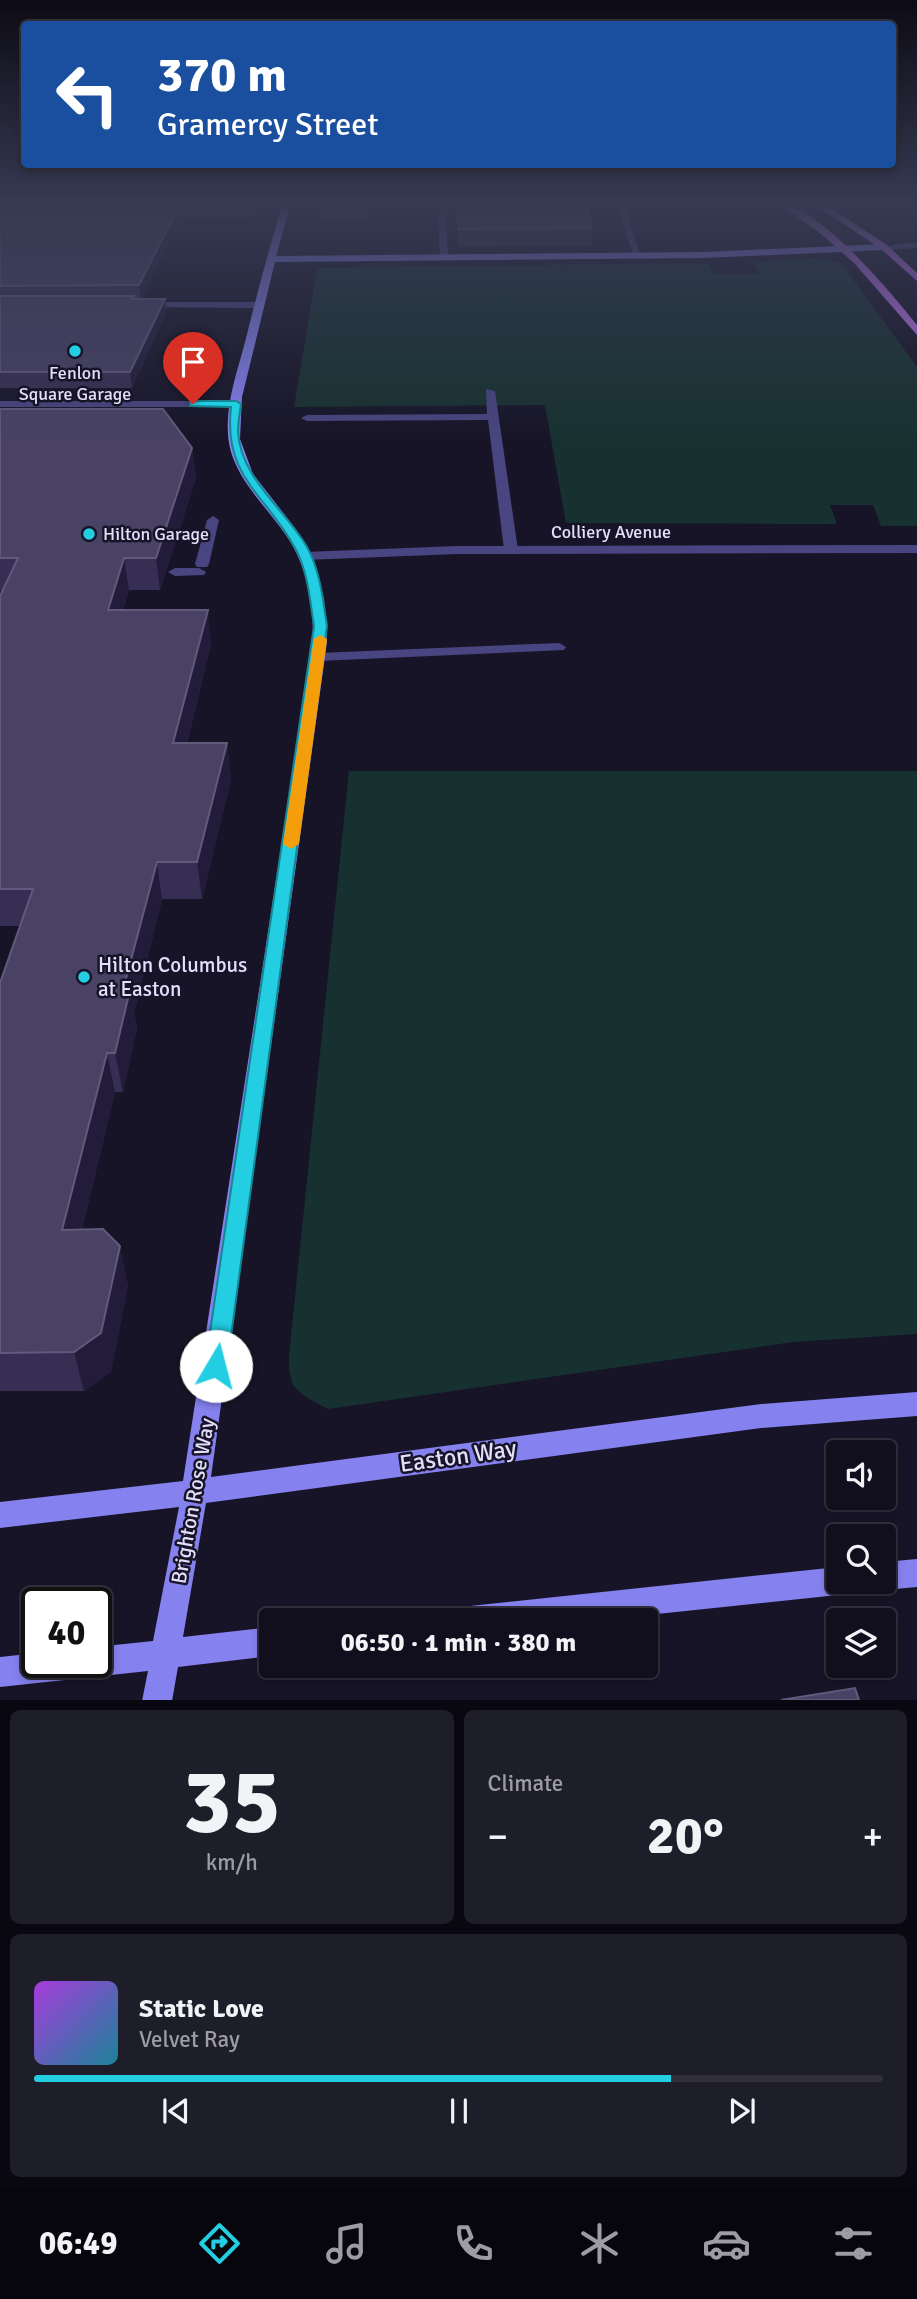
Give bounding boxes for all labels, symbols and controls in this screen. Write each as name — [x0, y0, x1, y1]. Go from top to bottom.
text: 370 m — [157, 45, 287, 105]
icon: left — [42, 49, 133, 140]
text: Gramercy Street — [157, 105, 379, 144]
pin — [163, 332, 223, 404]
marker: Fenlon Square Garage — [67, 343, 83, 359]
icon: arrive — [174, 343, 212, 381]
place label: Fenlon Square Garage — [19, 362, 131, 405]
street label: Colliery Avenue — [551, 521, 671, 543]
place label: Hilton Garage — [103, 523, 209, 545]
marker: Hilton Garage — [81, 526, 97, 542]
place label: Hilton Columbus at Easton — [98, 952, 247, 1002]
marker: Hilton Columbus at Easton — [76, 969, 92, 985]
position arrow — [179, 1329, 253, 1403]
street label: Brighton Rose Way — [166, 1416, 220, 1586]
street label: Easton Way — [398, 1433, 518, 1479]
map controls — [826, 1440, 896, 1678]
button: sound — [826, 1440, 896, 1510]
button: search — [826, 1524, 896, 1594]
speed limit sign: 40 — [21, 1587, 112, 1678]
button: layers — [826, 1608, 896, 1678]
text: 06:50 · 1 min · 380 m — [341, 1627, 576, 1659]
text: 35 — [183, 1746, 281, 1859]
text: Climate — [488, 1769, 563, 1798]
text: 20° — [647, 1804, 724, 1868]
text: − — [488, 1813, 508, 1860]
text: + — [862, 1813, 883, 1860]
text: km/h — [206, 1848, 258, 1877]
text: Static Love — [139, 1993, 264, 2025]
text: Velvet Ray — [139, 2025, 240, 2054]
icon: previous — [157, 2092, 195, 2130]
icon: pause — [440, 2092, 478, 2130]
icon: next — [723, 2092, 761, 2130]
icon: directions — [195, 2219, 244, 2268]
icon: music — [322, 2219, 371, 2268]
icon: phone — [449, 2219, 498, 2268]
icon: climate — [575, 2219, 624, 2268]
icon: car — [702, 2219, 751, 2268]
icon: filters — [829, 2219, 878, 2268]
text: 06:49 — [39, 2224, 117, 2263]

